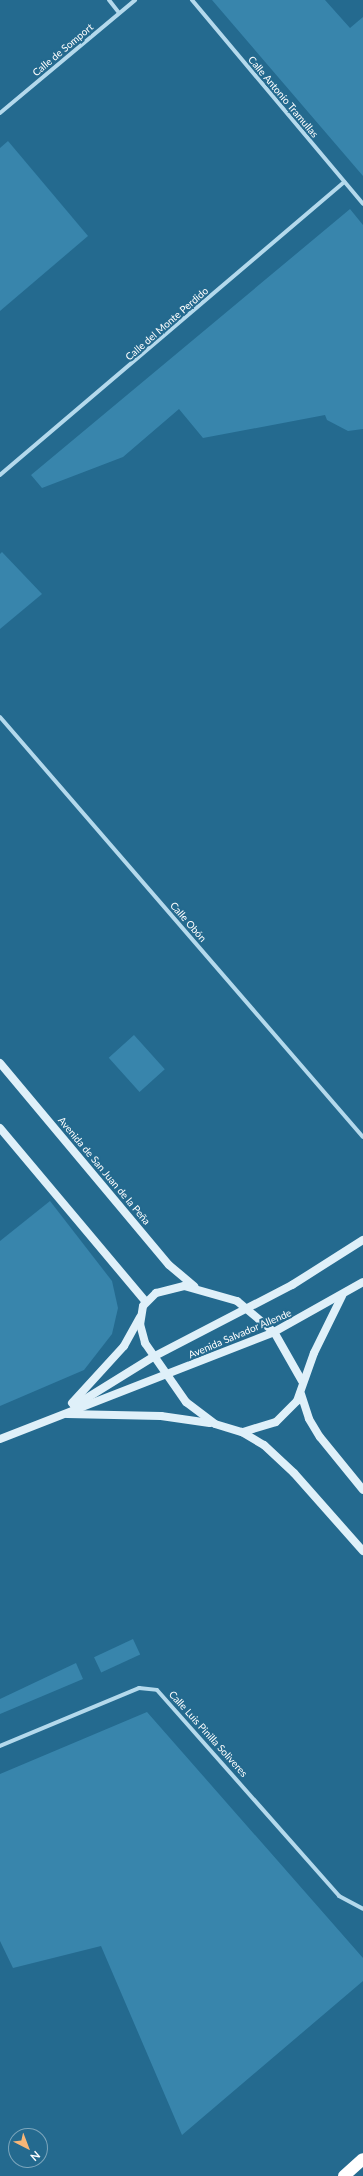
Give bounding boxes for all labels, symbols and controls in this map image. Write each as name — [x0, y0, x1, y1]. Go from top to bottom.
street label: Calle de Somport — [30, 21, 96, 79]
street label: Calle Antonio Tramullas — [245, 54, 321, 140]
street label: Calle del Monte Perdido — [123, 285, 211, 363]
street label: Calle Obón — [167, 900, 209, 944]
street label: Avenida de San Juan de la Peña — [55, 1115, 153, 1227]
street label: Avenida Salvador Allende — [186, 1307, 294, 1361]
street label: Calle Luis Pinilla Soliveres — [166, 1688, 250, 1780]
north arrow — [8, 2128, 48, 2168]
text: N — [28, 2149, 43, 2164]

